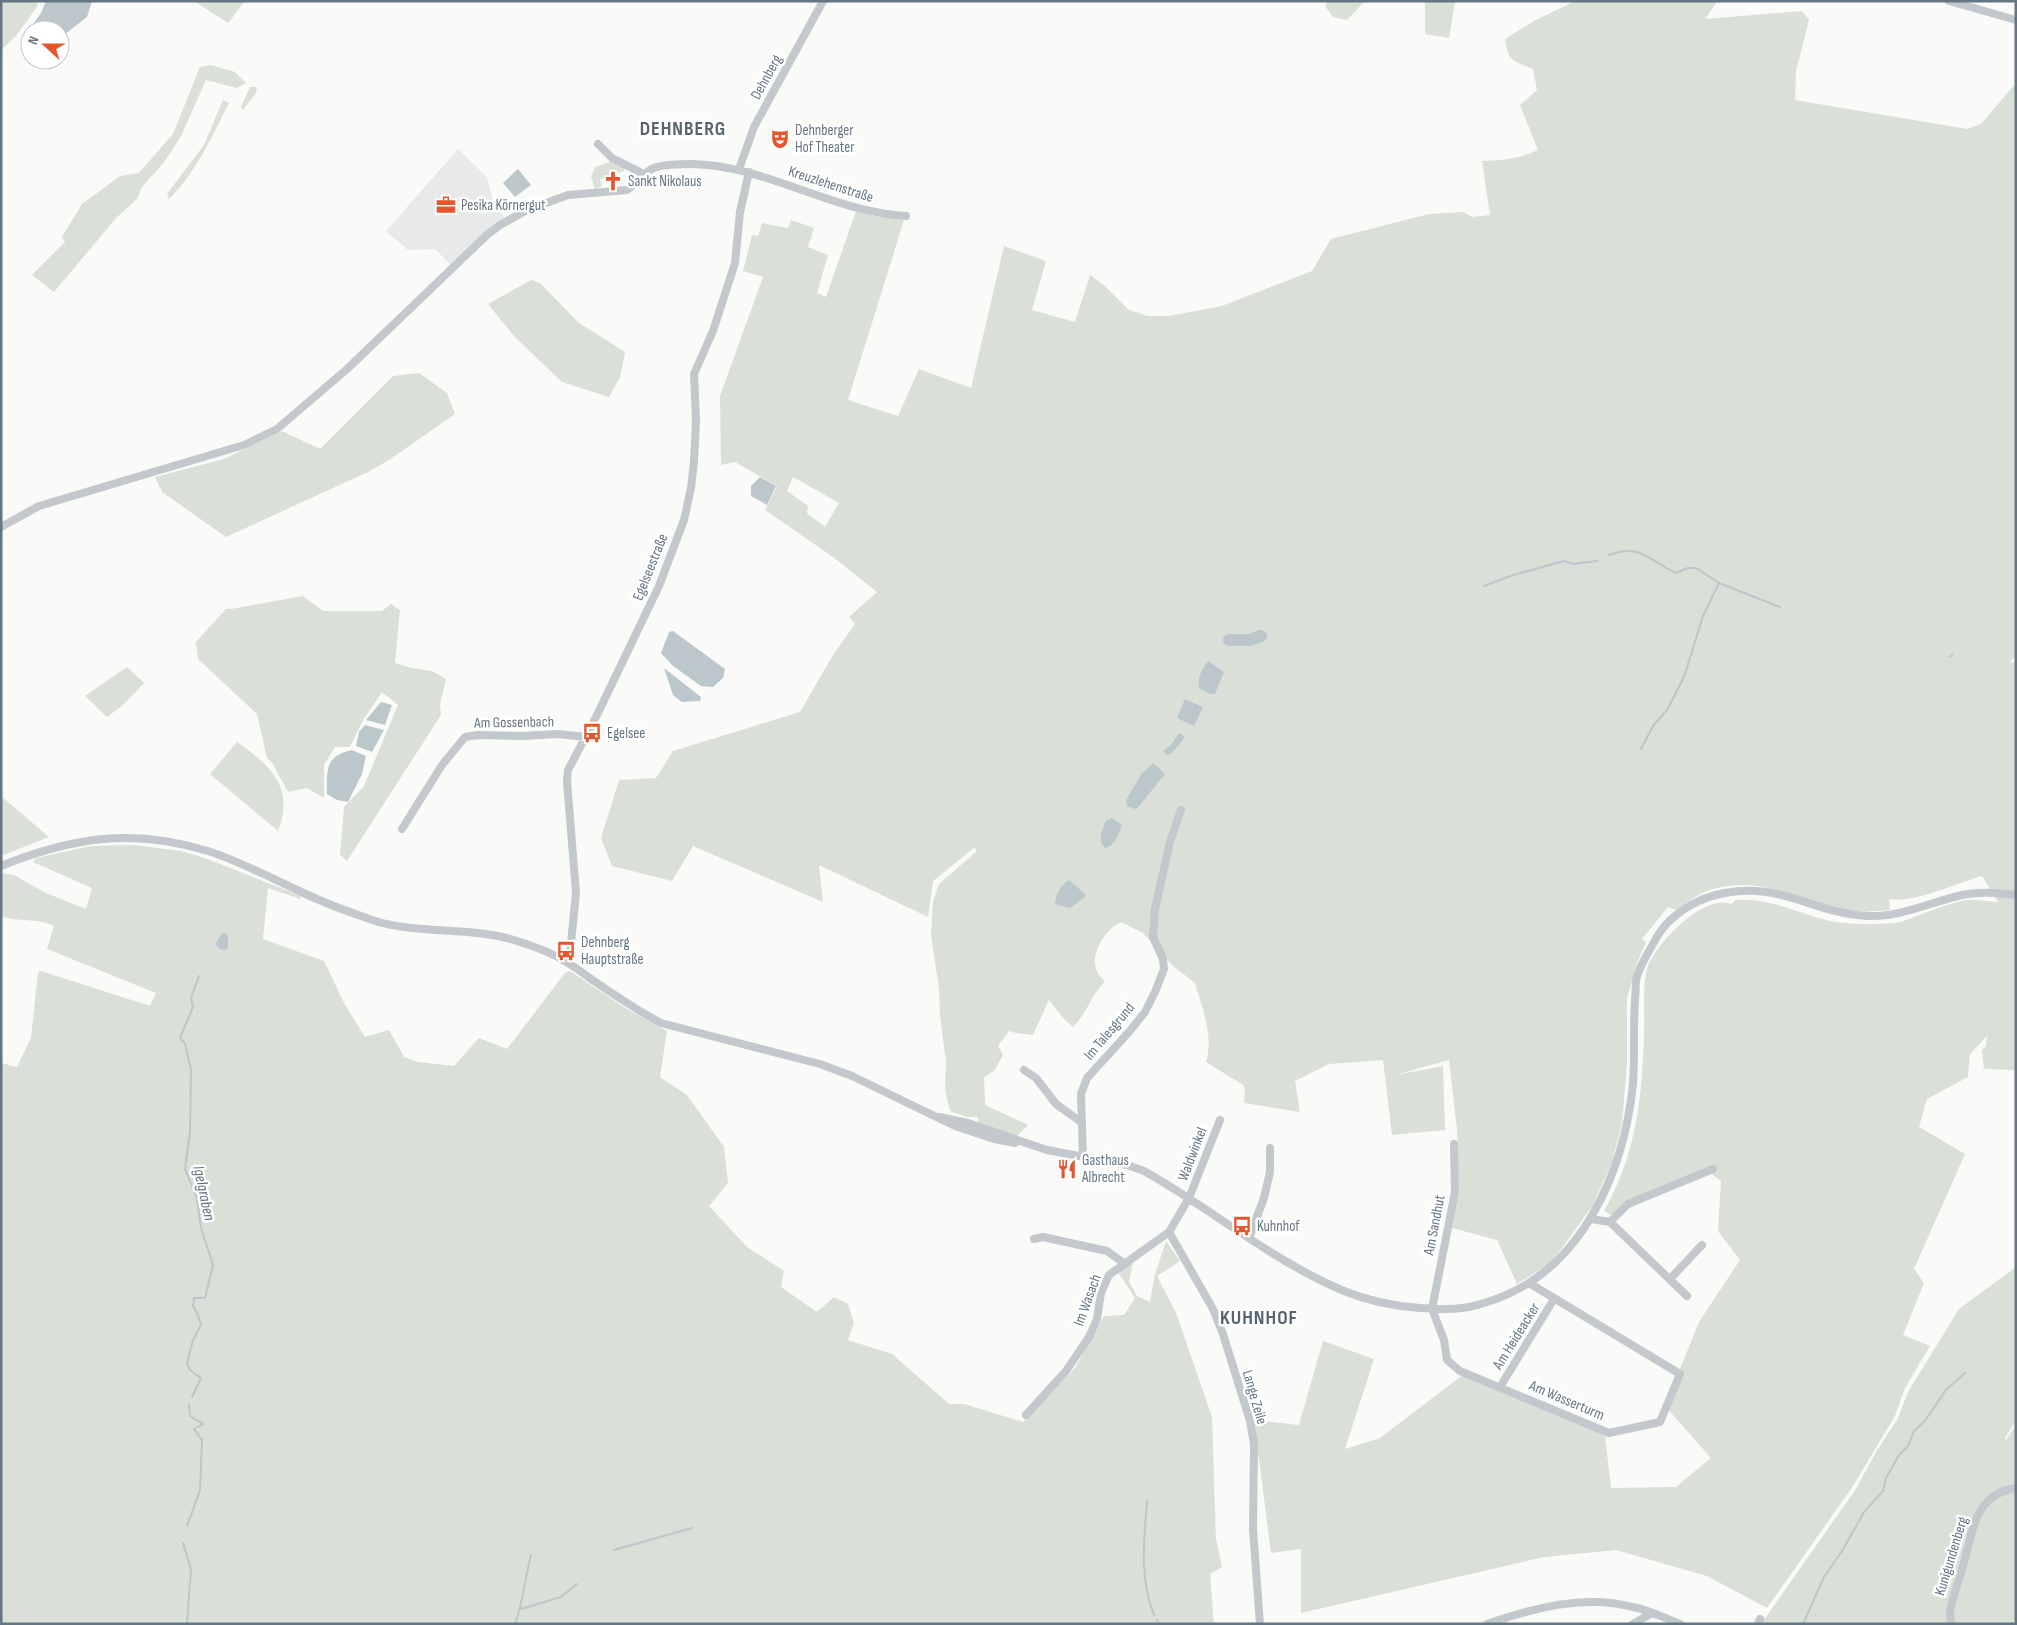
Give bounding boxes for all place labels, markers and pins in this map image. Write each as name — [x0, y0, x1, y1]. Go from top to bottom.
place label: Dehnberger Hof Theater — [795, 121, 855, 157]
theatre icon: Dehnberger Hof Theater — [769, 128, 791, 150]
church icon: Sankt Nikolaus — [602, 170, 624, 192]
place label: Sankt Nikolaus — [628, 172, 702, 191]
office icon: Pesika Körnergut — [435, 194, 457, 216]
place label: Pesika Körnergut — [461, 196, 546, 215]
bus stop icon: Egelsee — [581, 722, 603, 744]
place label: Egelsee — [607, 724, 645, 743]
place label: Dehnberg Hauptstraße — [581, 933, 643, 969]
bus stop icon: Dehnberg Hauptstraße — [555, 940, 577, 962]
place label: Gasthaus Albrecht — [1081, 1151, 1129, 1187]
restaurant icon: Gasthaus Albrecht — [1056, 1158, 1078, 1180]
bus stop icon: Kuhnhof — [1231, 1215, 1253, 1237]
place label: Kuhnhof — [1257, 1217, 1300, 1236]

